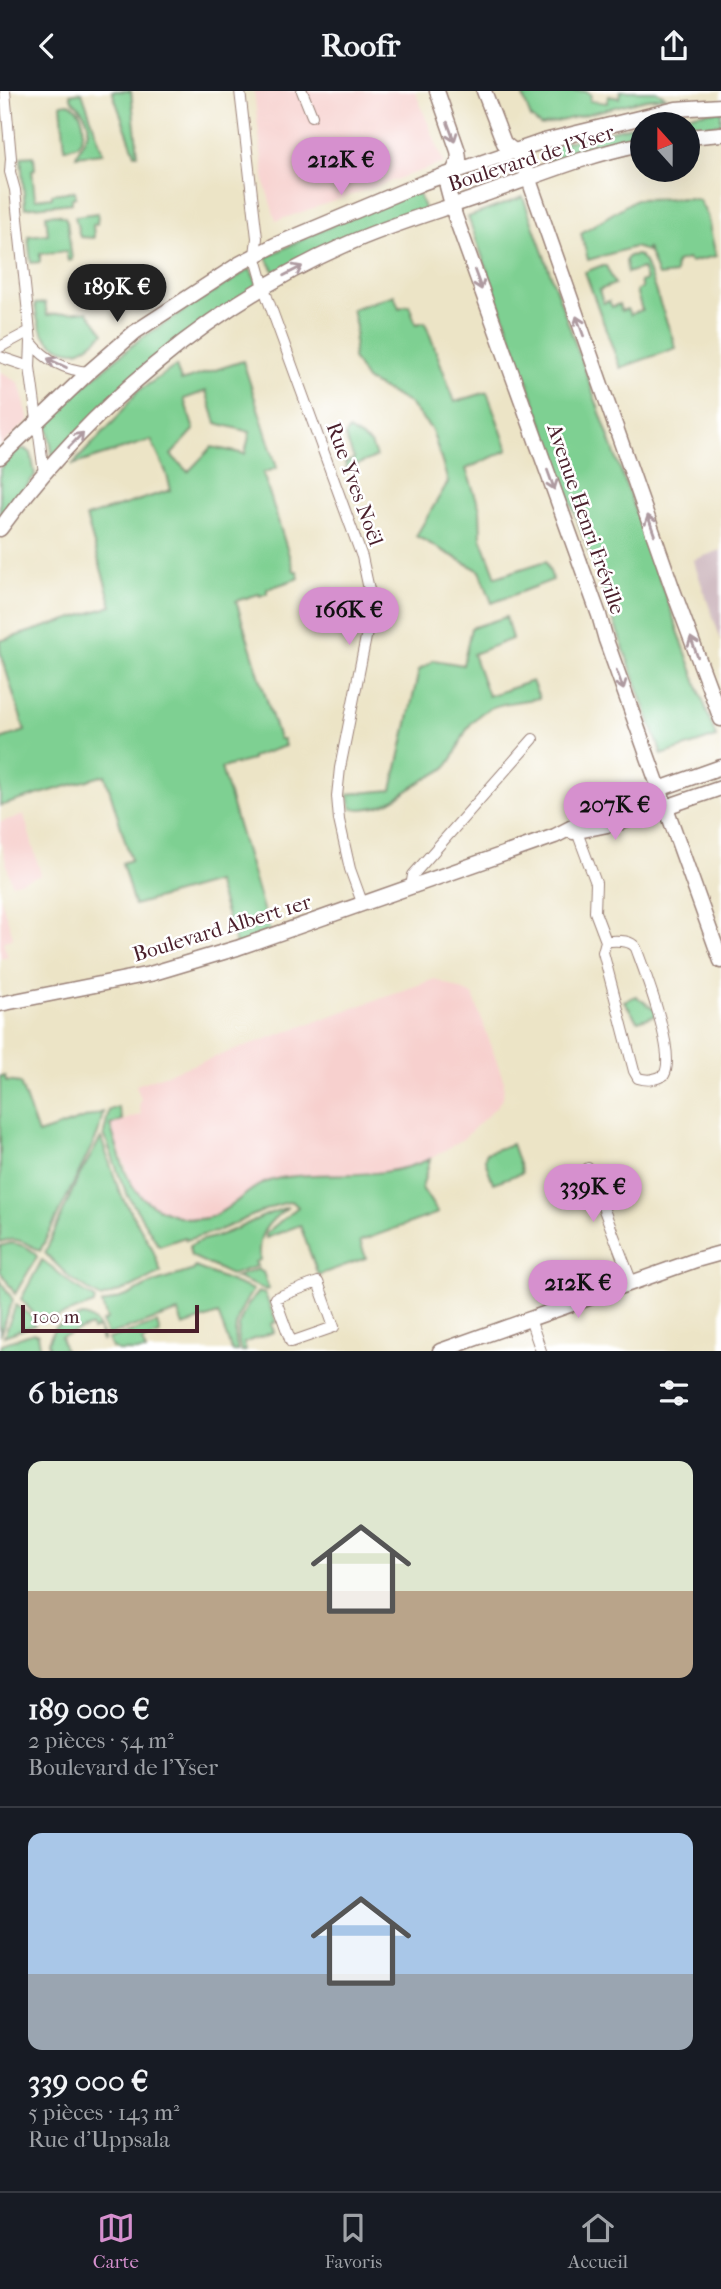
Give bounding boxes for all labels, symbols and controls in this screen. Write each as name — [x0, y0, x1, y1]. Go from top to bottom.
icon: back — [28, 27, 66, 65]
text: Roofr — [321, 27, 400, 64]
icon: share — [655, 27, 693, 65]
north arrow — [630, 112, 700, 182]
map controls — [630, 112, 700, 182]
street label: Boulevard de l'Yser — [445, 120, 617, 196]
one-way arrow — [446, 120, 458, 142]
pin: 212K € — [284, 137, 398, 197]
text: 212K € — [307, 146, 375, 173]
one-way arrow — [282, 263, 303, 277]
pin: 189K € — [60, 265, 174, 324]
one-way arrow — [472, 268, 485, 290]
text: 189K € — [83, 273, 151, 300]
one-way arrow — [573, 316, 585, 338]
one-way arrow — [47, 356, 68, 369]
street label: Rue Yves Noël — [322, 419, 388, 549]
street label: Avenue Henri Fréville — [542, 420, 630, 617]
one-way arrow — [68, 432, 85, 449]
one-way arrow — [546, 469, 558, 491]
one-way arrow — [644, 515, 656, 537]
pin: 166K € — [292, 587, 406, 647]
text: 166K € — [315, 596, 383, 623]
one-way arrow — [687, 637, 700, 659]
one-way arrow — [615, 668, 627, 690]
pin: 207K € — [558, 783, 672, 842]
text: 207K € — [580, 791, 650, 818]
street label: Boulevard Albert 1er — [130, 889, 314, 967]
pin: 339K € — [536, 1165, 650, 1224]
text: 339K € — [560, 1173, 626, 1200]
pin: 212K € — [521, 1261, 635, 1320]
text: 212K € — [544, 1269, 612, 1296]
scale bar — [21, 1302, 200, 1334]
text: 100 m — [32, 1306, 80, 1328]
icon: filters — [655, 1374, 693, 1412]
text: 6 biens — [28, 1376, 118, 1411]
icon: home — [298, 1506, 424, 1632]
text: 189 000 € — [28, 1692, 150, 1727]
text: 2 pièces · 54 m² — [28, 1727, 174, 1754]
text: Boulevard de l'Yser — [28, 1754, 218, 1781]
icon: home — [298, 1878, 424, 2004]
text: 339 000 € — [28, 2064, 149, 2099]
text: 5 pièces · 143 m² — [28, 2099, 180, 2126]
text: Rue d'Uppsala — [28, 2126, 170, 2153]
tab: Carte — [93, 2209, 139, 2273]
tab: Favoris — [325, 2209, 382, 2273]
tab: Accueil — [568, 2209, 628, 2273]

